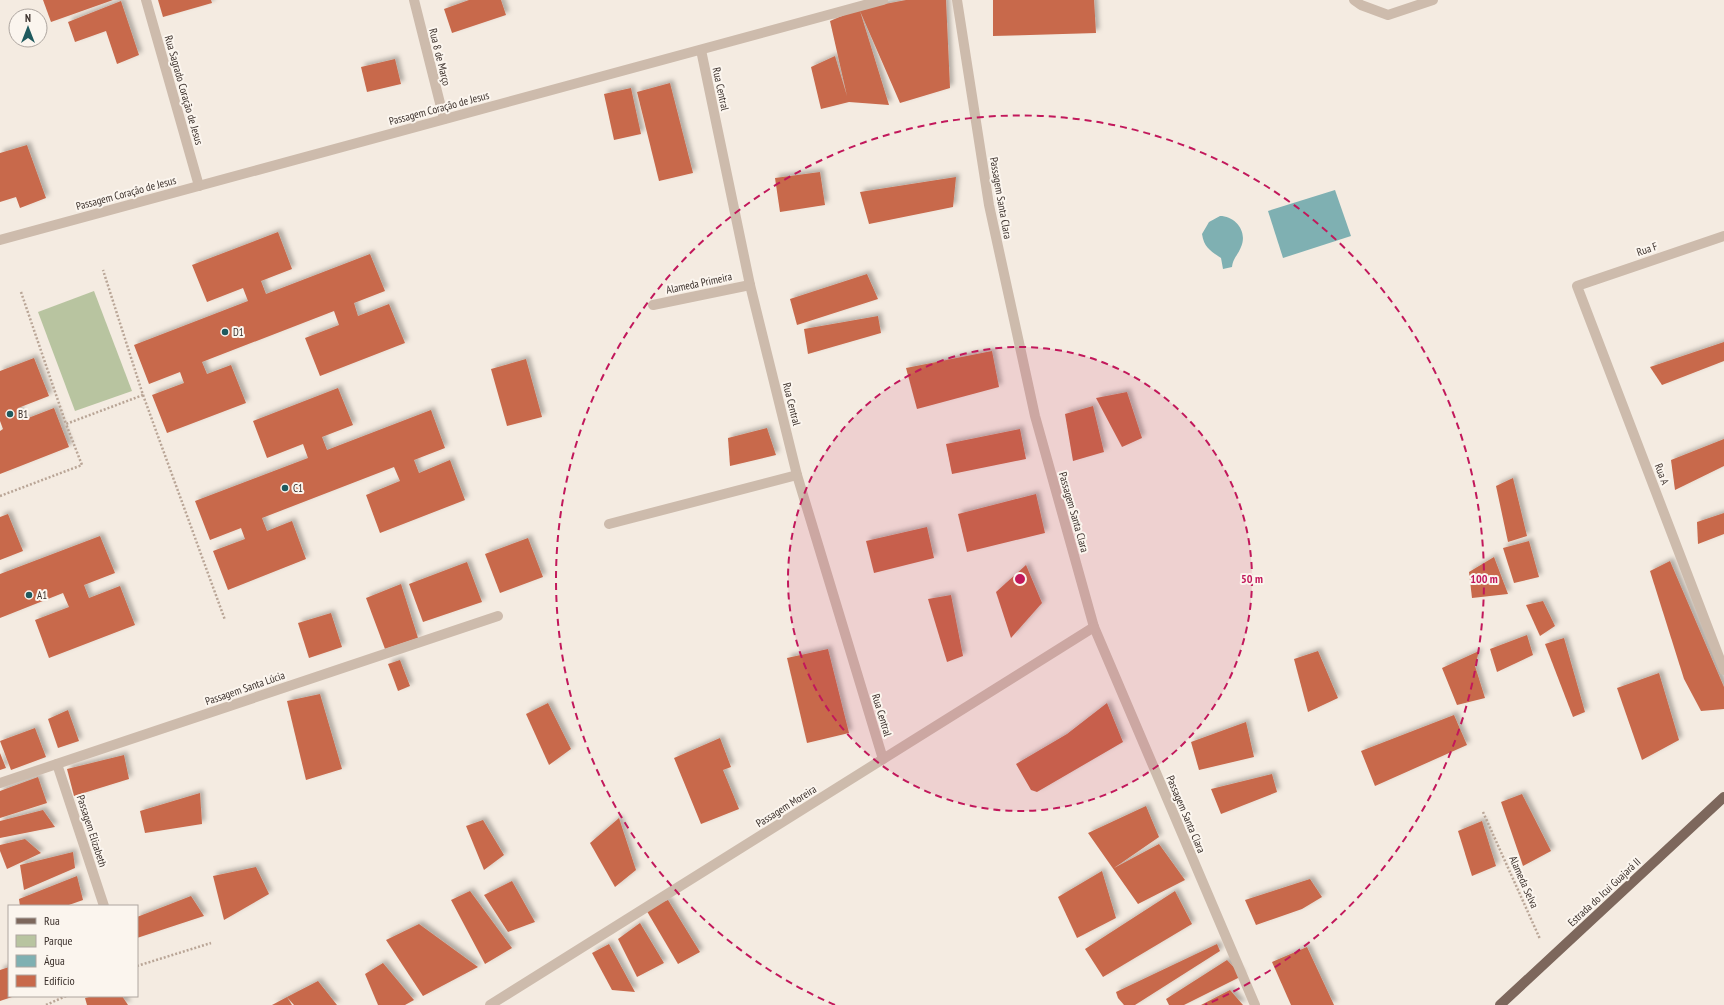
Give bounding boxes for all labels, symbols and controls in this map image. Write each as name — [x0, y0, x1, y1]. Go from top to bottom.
north arrow — [8, 8, 48, 48]
text: N — [25, 11, 31, 25]
street label: Rua 8 de Março — [426, 27, 454, 87]
street label: Rua Sagrado Coração de Jesus — [162, 34, 206, 147]
street label: Rua Central — [710, 66, 733, 112]
street label: Passagem Coração de Jesus — [387, 88, 491, 128]
street label: Passagem Santa Clara — [987, 156, 1015, 240]
street label: Passagem Coração de Jesus — [74, 173, 178, 213]
street label: Rua F — [1635, 239, 1660, 259]
street label: Alameda Primeira — [665, 269, 733, 297]
place label: D1 — [233, 325, 244, 339]
marker: D1 — [220, 327, 230, 337]
street label: Rua Central — [780, 381, 804, 427]
place label: B1 — [18, 407, 28, 421]
marker: B1 — [5, 409, 15, 419]
street label: Rua A — [1652, 461, 1673, 487]
street label: Passagem Santa Clara — [1056, 470, 1092, 554]
place label: C1 — [293, 481, 303, 495]
marker: C1 — [280, 483, 290, 493]
text: 50 m — [1241, 571, 1263, 586]
text: 100 m — [1470, 571, 1498, 586]
centre of rings — [1013, 572, 1027, 586]
place label: A1 — [37, 588, 47, 602]
marker: A1 — [24, 590, 34, 600]
street label: Passagem Santa Lúcia — [203, 668, 287, 708]
street label: Rua Central — [869, 692, 895, 738]
street label: Passagem Santa Clara — [1163, 773, 1209, 855]
street label: Passagem Moreira — [753, 782, 819, 830]
street label: Passagem Elizabeth — [74, 793, 110, 869]
street label: Alameda Selva — [1506, 854, 1542, 910]
street label: Estrada do Icui Guajará II — [1565, 855, 1643, 929]
legend — [8, 905, 138, 997]
text: Rua — [44, 913, 60, 928]
text: Parque — [44, 933, 73, 948]
text: Água — [44, 953, 65, 968]
text: Edifício — [44, 973, 75, 988]

